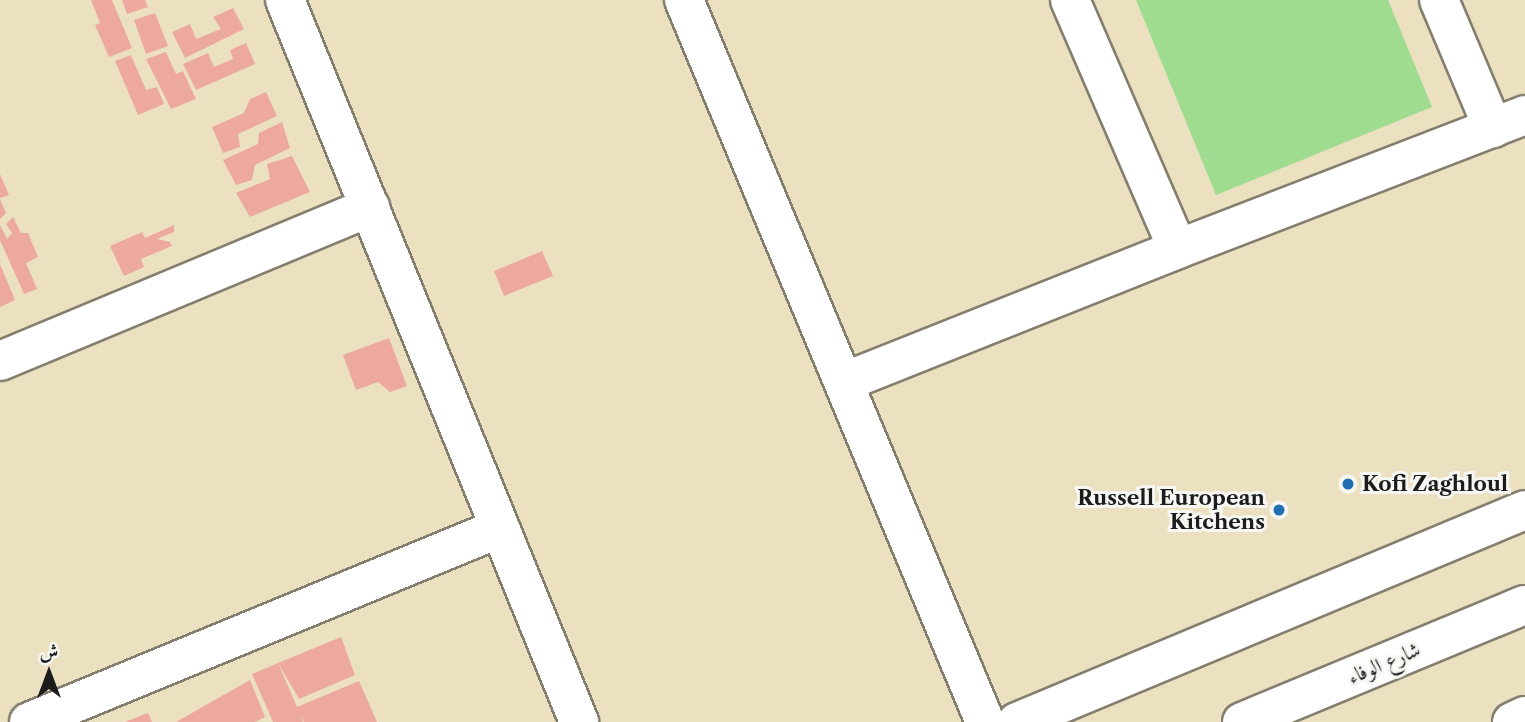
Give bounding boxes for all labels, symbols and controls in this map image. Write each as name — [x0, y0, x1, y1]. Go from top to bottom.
place label: Kofi Zaghloul — [1362, 471, 1508, 497]
marker: Kofi Zaghloul — [1340, 476, 1356, 492]
place label: Russell European Kitchens — [1077, 485, 1265, 535]
marker: Russell European Kitchens — [1271, 502, 1287, 518]
street label: شارع الوفاء — [1344, 636, 1424, 690]
north arrow — [14, 638, 84, 708]
text: ش — [40, 640, 58, 663]

